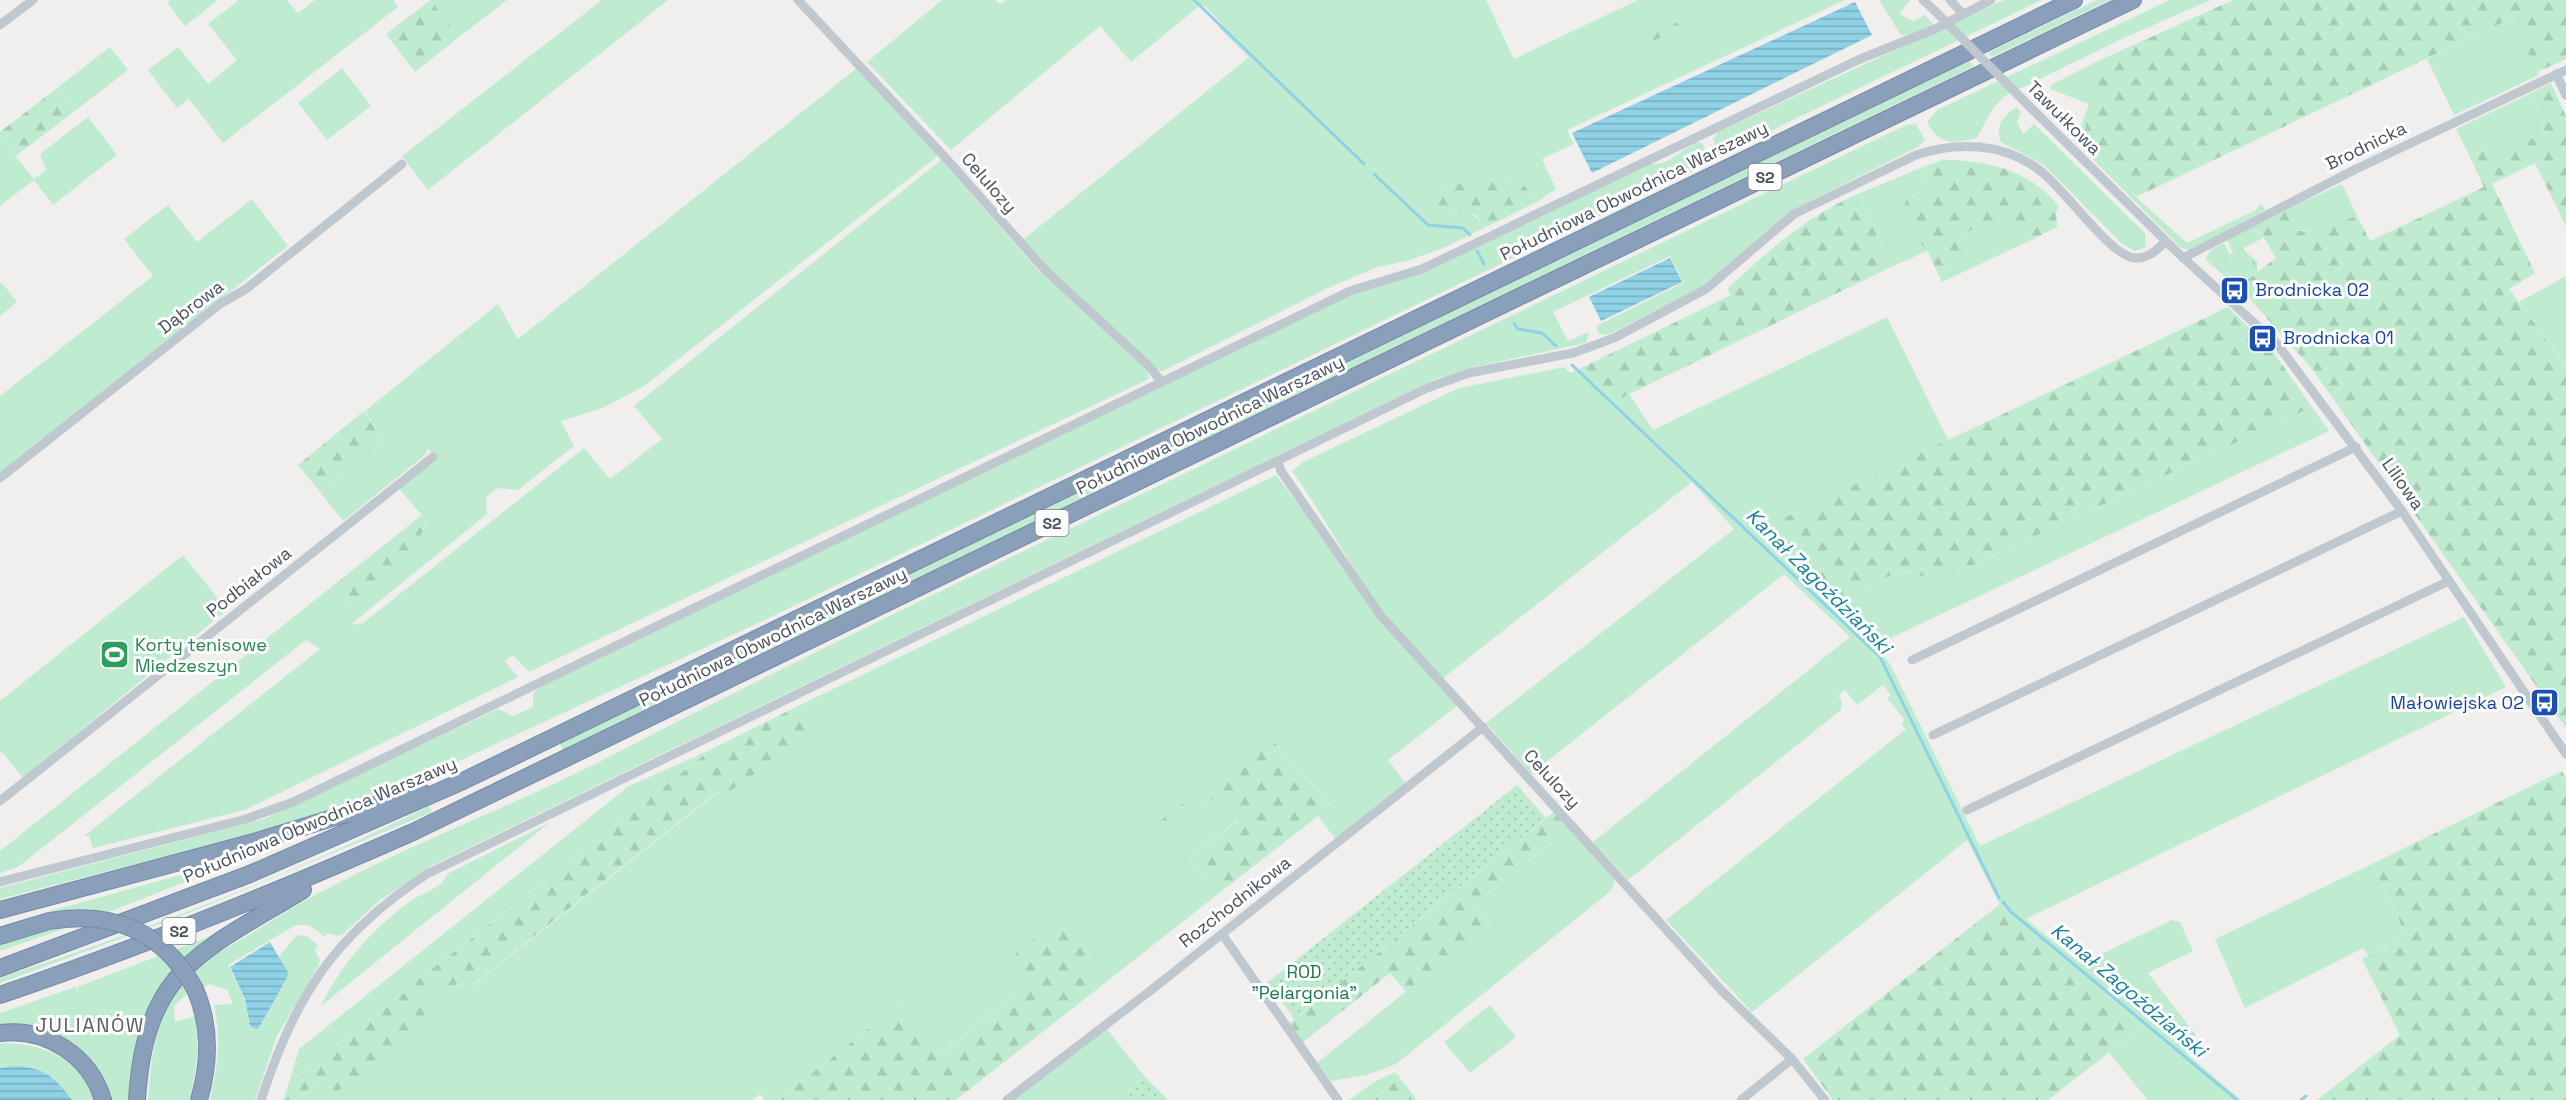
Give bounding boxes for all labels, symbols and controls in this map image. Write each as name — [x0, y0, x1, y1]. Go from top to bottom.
street label: Tawułkowa — [2022, 76, 2106, 160]
street label: Południowa Obwodnica Warszawy — [1496, 116, 1771, 266]
street label: Brodnicka — [2322, 116, 2410, 175]
street label: Celulozy — [957, 147, 1022, 218]
road number: S2 — [1748, 164, 1782, 190]
bus stop icon: Brodnicka 02 — [2218, 274, 2250, 306]
street label: Dąbrowa — [153, 275, 228, 339]
place label: Brodnicka 02 — [2255, 278, 2369, 301]
bus stop icon: Brodnicka 01 — [2246, 322, 2278, 354]
place label: Brodnicka 01 — [2283, 326, 2394, 349]
street label: Południowa Obwodnica Warszawy — [1072, 350, 1347, 500]
street label: Liliowa — [2377, 453, 2430, 514]
water label: Kanał Zagoździański — [1741, 503, 1899, 661]
road number: S2 — [1036, 510, 1068, 536]
street label: Podbiałowa — [202, 541, 296, 622]
street label: Południowa Obwodnica Warszawy — [635, 562, 910, 712]
place label: Korty tenisowe Miedzeszyn — [135, 633, 267, 677]
sports icon: Korty tenisowe Miedzeszyn — [98, 639, 130, 671]
bus stop icon: Małowiejska 02 — [2529, 687, 2561, 719]
place label: Małowiejska 02 — [2390, 691, 2524, 714]
street label: Celulozy — [1519, 744, 1586, 813]
street label: Południowa Obwodnica Warszawy — [180, 751, 460, 888]
street label: Rozchodnikowa — [1174, 851, 1295, 953]
water label: Kanał Zagoździański — [2046, 917, 2214, 1064]
road number: S2 — [162, 918, 195, 944]
park label: ROD "Pelargonia" — [1251, 960, 1357, 1004]
district label: JULIANÓW — [35, 1012, 145, 1038]

